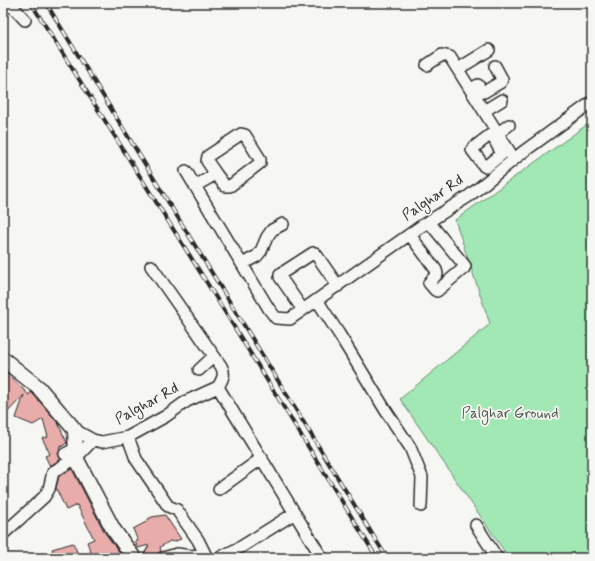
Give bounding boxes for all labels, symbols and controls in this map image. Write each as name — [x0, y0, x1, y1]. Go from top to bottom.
street label: Palghar Rd — [398, 170, 468, 227]
street label: Palghar Rd — [112, 378, 183, 431]
park label: Palghar Ground — [461, 404, 559, 425]

